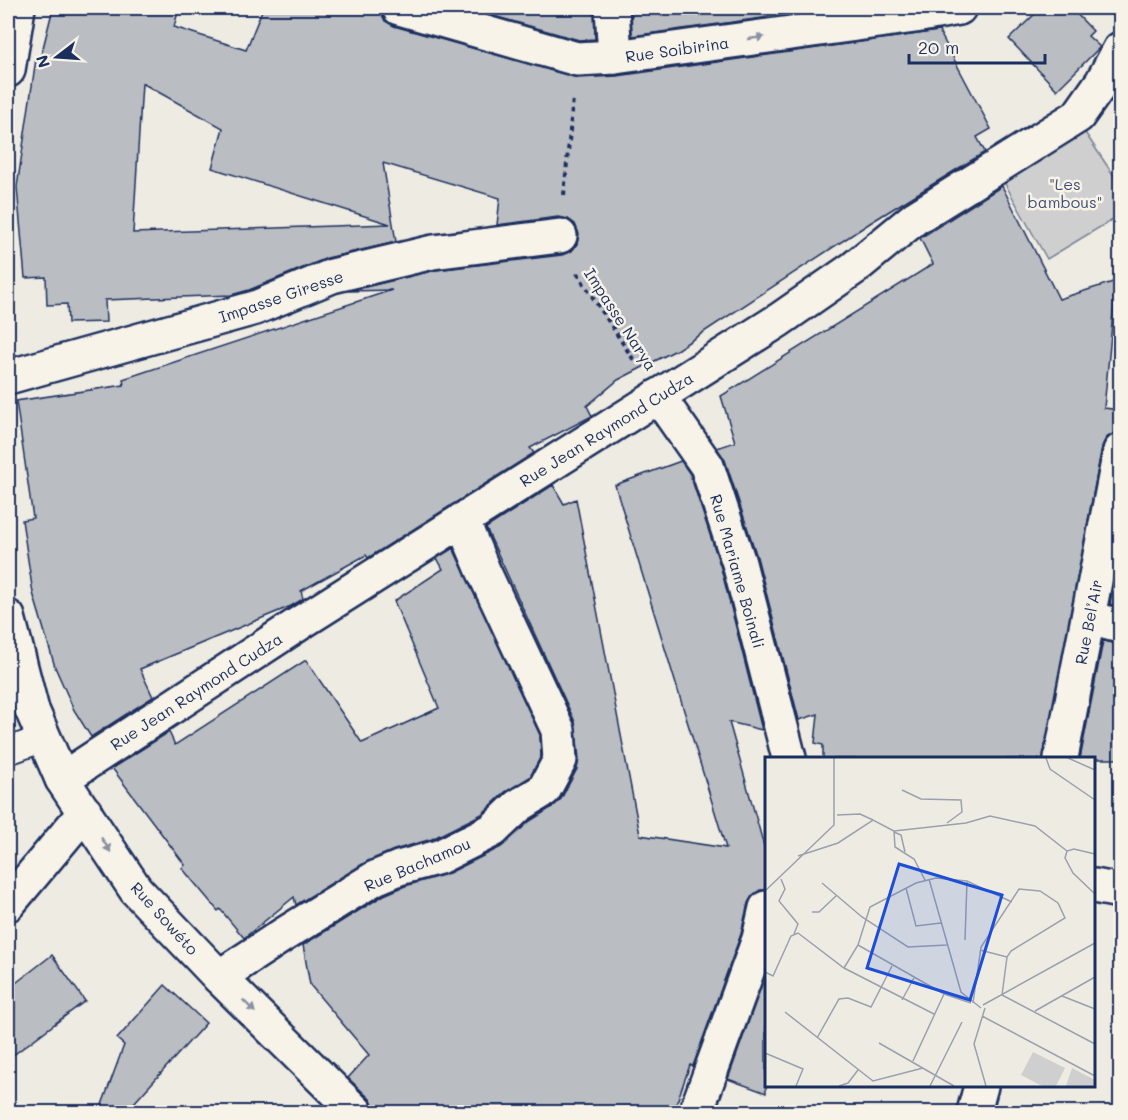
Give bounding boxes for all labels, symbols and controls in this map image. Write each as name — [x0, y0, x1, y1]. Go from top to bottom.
north arrow — [27, 27, 87, 87]
scale bar — [909, 27, 1046, 65]
street label: Rue Soibirina — [624, 31, 730, 67]
one-way arrow — [747, 33, 766, 43]
text: 20 m — [918, 35, 959, 59]
text: N — [30, 53, 54, 70]
park label: "Les bambous" — [1028, 173, 1102, 212]
street label: Impasse Narya — [580, 264, 662, 374]
street label: Impasse Giresse — [216, 265, 346, 327]
street label: Rue Jean Raymond Cudza — [515, 367, 697, 491]
street label: Rue Mariame Boinali — [706, 491, 770, 651]
street label: Rue Bel’Air — [1069, 578, 1107, 666]
street label: Rue Jean Raymond Cudza — [106, 627, 286, 754]
inset map — [765, 757, 1095, 1087]
street label: Rue Bachamou — [361, 832, 473, 896]
one-way arrow — [101, 837, 112, 853]
street label: Rue Sowéto — [127, 877, 203, 959]
one-way arrow — [241, 999, 255, 1013]

